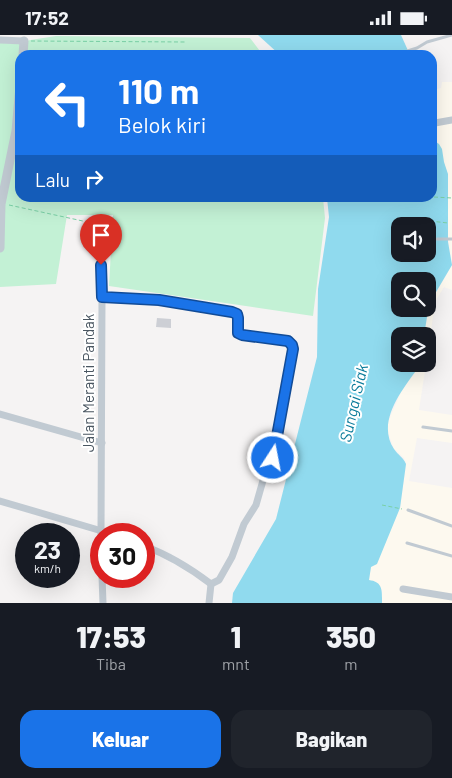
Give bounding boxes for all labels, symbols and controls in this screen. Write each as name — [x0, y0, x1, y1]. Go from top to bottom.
text: 17:52 — [25, 6, 69, 29]
text: 110 m — [118, 69, 199, 111]
icon: left — [35, 70, 100, 135]
text: Belok kiri — [118, 111, 206, 137]
icon: right — [80, 165, 108, 193]
text: Lalu — [35, 168, 70, 191]
pin — [80, 214, 122, 265]
map controls — [391, 217, 436, 372]
button: sound — [391, 217, 436, 262]
icon: arrive — [87, 221, 115, 249]
button: search — [391, 272, 436, 317]
street label: Jalan Meranti Pandak — [79, 313, 97, 452]
button: layers — [391, 327, 436, 372]
water label: Sungai Siak — [335, 362, 371, 444]
position arrow — [246, 431, 298, 483]
speed limit sign: 30 — [90, 523, 155, 588]
text: 23 — [34, 534, 61, 564]
text: km/h — [34, 561, 61, 575]
text: 17:53 — [76, 618, 146, 654]
text: 1 — [231, 618, 241, 654]
text: 350 — [326, 618, 376, 654]
text: Tiba — [96, 654, 126, 673]
text: mnt — [222, 654, 250, 673]
text: m — [344, 654, 357, 673]
button: Keluar — [20, 710, 221, 768]
button: Bagikan — [231, 710, 432, 768]

